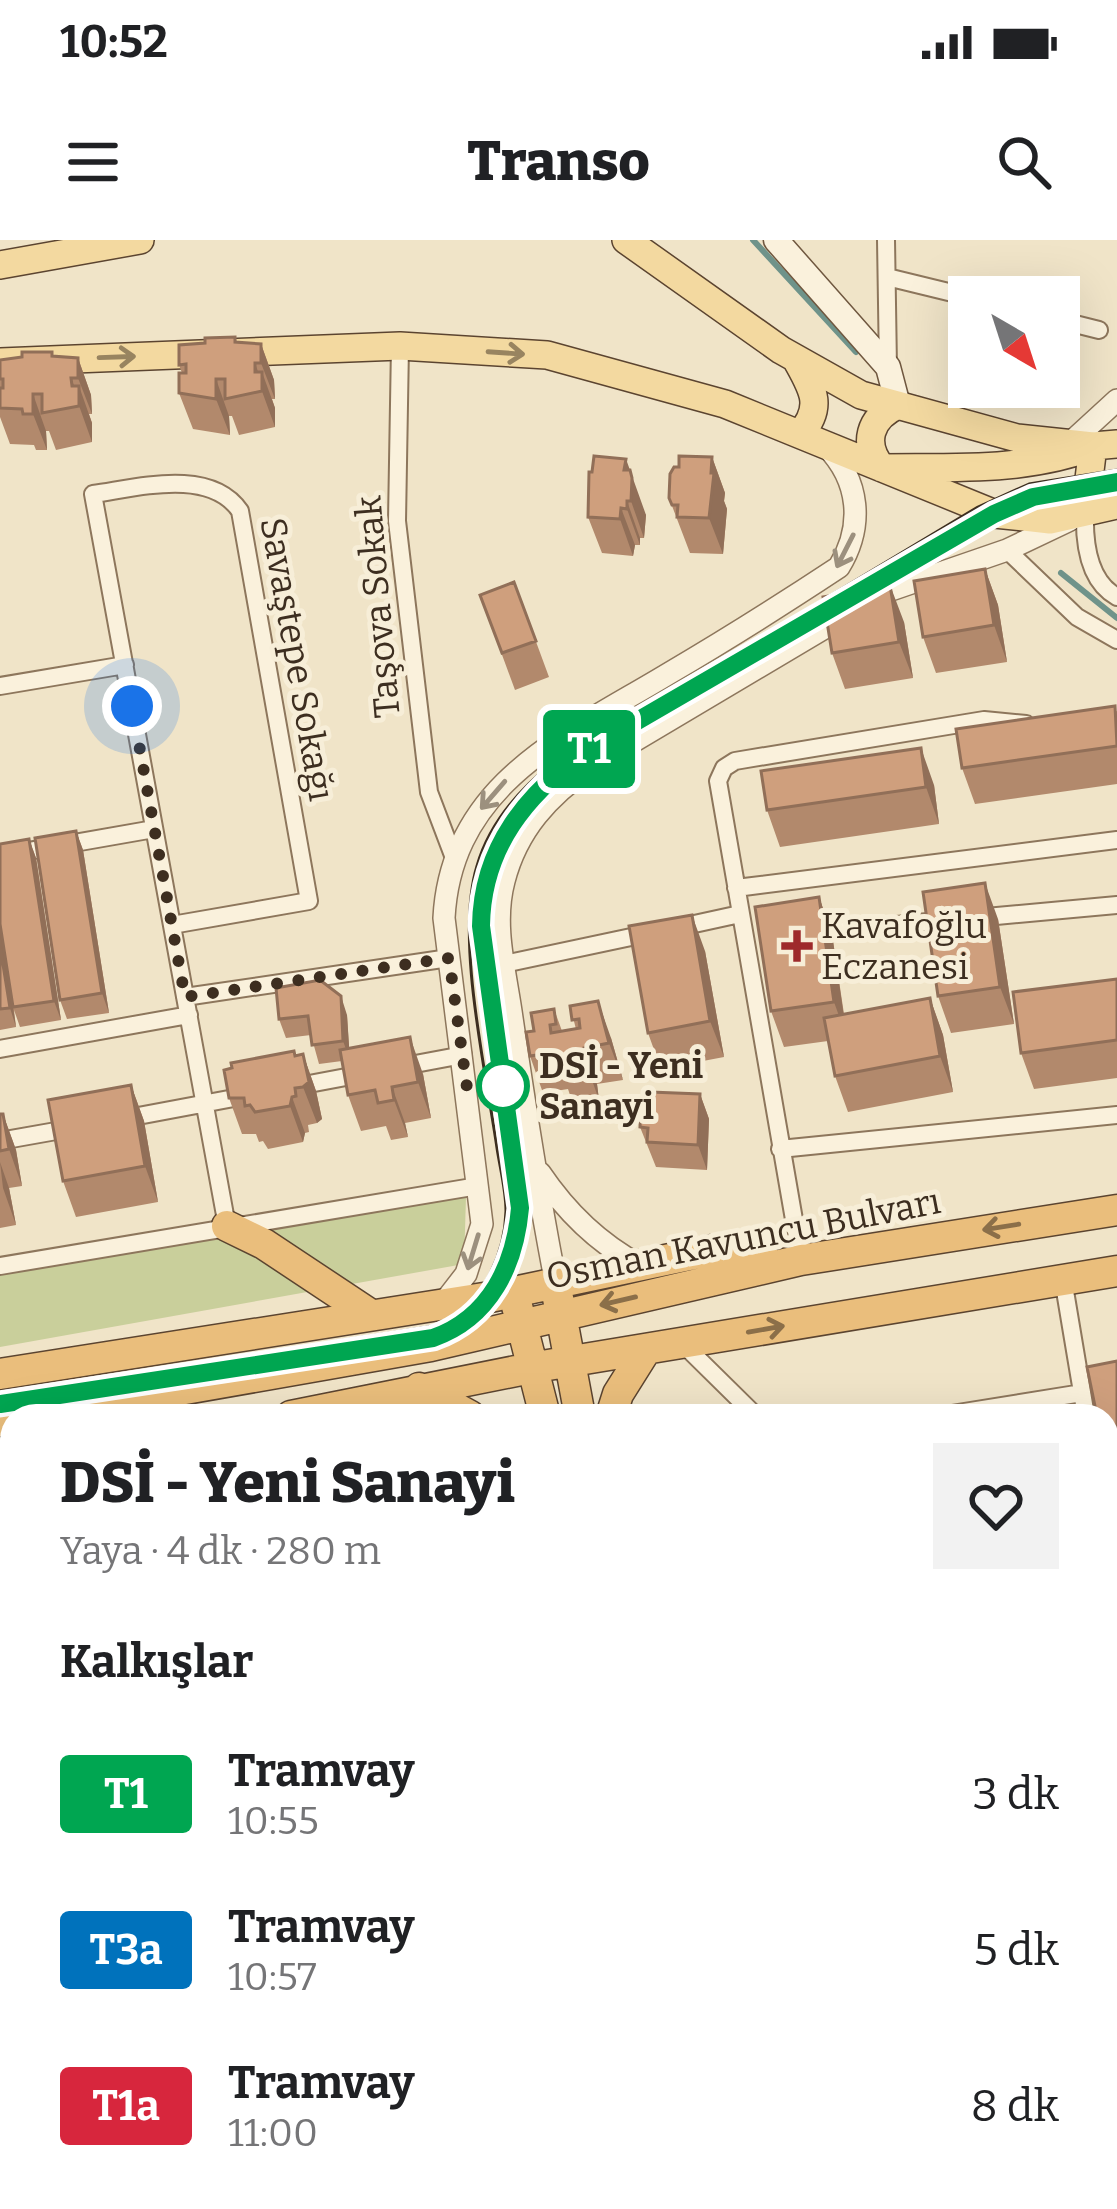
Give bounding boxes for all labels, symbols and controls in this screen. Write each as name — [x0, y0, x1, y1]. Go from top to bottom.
text: 10:52 — [60, 15, 168, 69]
icon: menu — [60, 129, 126, 195]
icon: search — [991, 129, 1057, 195]
text: Transo — [467, 130, 650, 194]
north arrow — [948, 276, 1080, 408]
map controls — [948, 276, 1080, 408]
one-way arrow — [486, 341, 525, 364]
one-way arrow — [97, 345, 136, 368]
street label: Taşova Sokak — [346, 493, 410, 720]
street label: Savaştepe Sokağı — [250, 514, 344, 804]
one-way arrow — [833, 533, 855, 568]
your location — [102, 676, 162, 736]
line badge: T1 — [535, 710, 643, 788]
text: T1 — [567, 724, 611, 774]
one-way arrow — [480, 779, 508, 810]
place label: Kavafoğlu Eczanesi — [821, 904, 987, 989]
marker: Kavafoğlu Eczanesi — [784, 933, 810, 959]
place label: DSİ - Yeni Sanayi — [539, 1044, 703, 1129]
marker: DSİ - Yeni Sanayi — [478, 1061, 528, 1111]
street label: Osman Kavuncu Bulvarı — [542, 1179, 944, 1299]
one-way arrow — [983, 1217, 1022, 1240]
one-way arrow — [461, 1232, 483, 1270]
one-way arrow — [600, 1290, 638, 1313]
one-way arrow — [746, 1317, 785, 1340]
button: heart — [933, 1443, 1059, 1569]
text: DSİ - Yeni Sanayi — [60, 1449, 515, 1517]
text: Yaya · 4 dk · 280 m — [60, 1528, 381, 1574]
text: Kalkışlar — [60, 1635, 253, 1689]
text: Tramvay — [228, 1744, 414, 1798]
text: 3 dk — [972, 1767, 1059, 1821]
text: T1 — [104, 1769, 148, 1819]
text: 10:55 — [228, 1798, 319, 1844]
text: Tramvay — [228, 1900, 414, 1954]
text: 5 dk — [974, 1923, 1059, 1977]
text: T3a — [90, 1925, 162, 1975]
text: 10:57 — [228, 1954, 317, 2000]
text: Tramvay — [228, 2056, 414, 2110]
text: 8 dk — [971, 2079, 1059, 2133]
text: T1a — [92, 2081, 160, 2131]
text: 11:00 — [228, 2110, 318, 2156]

